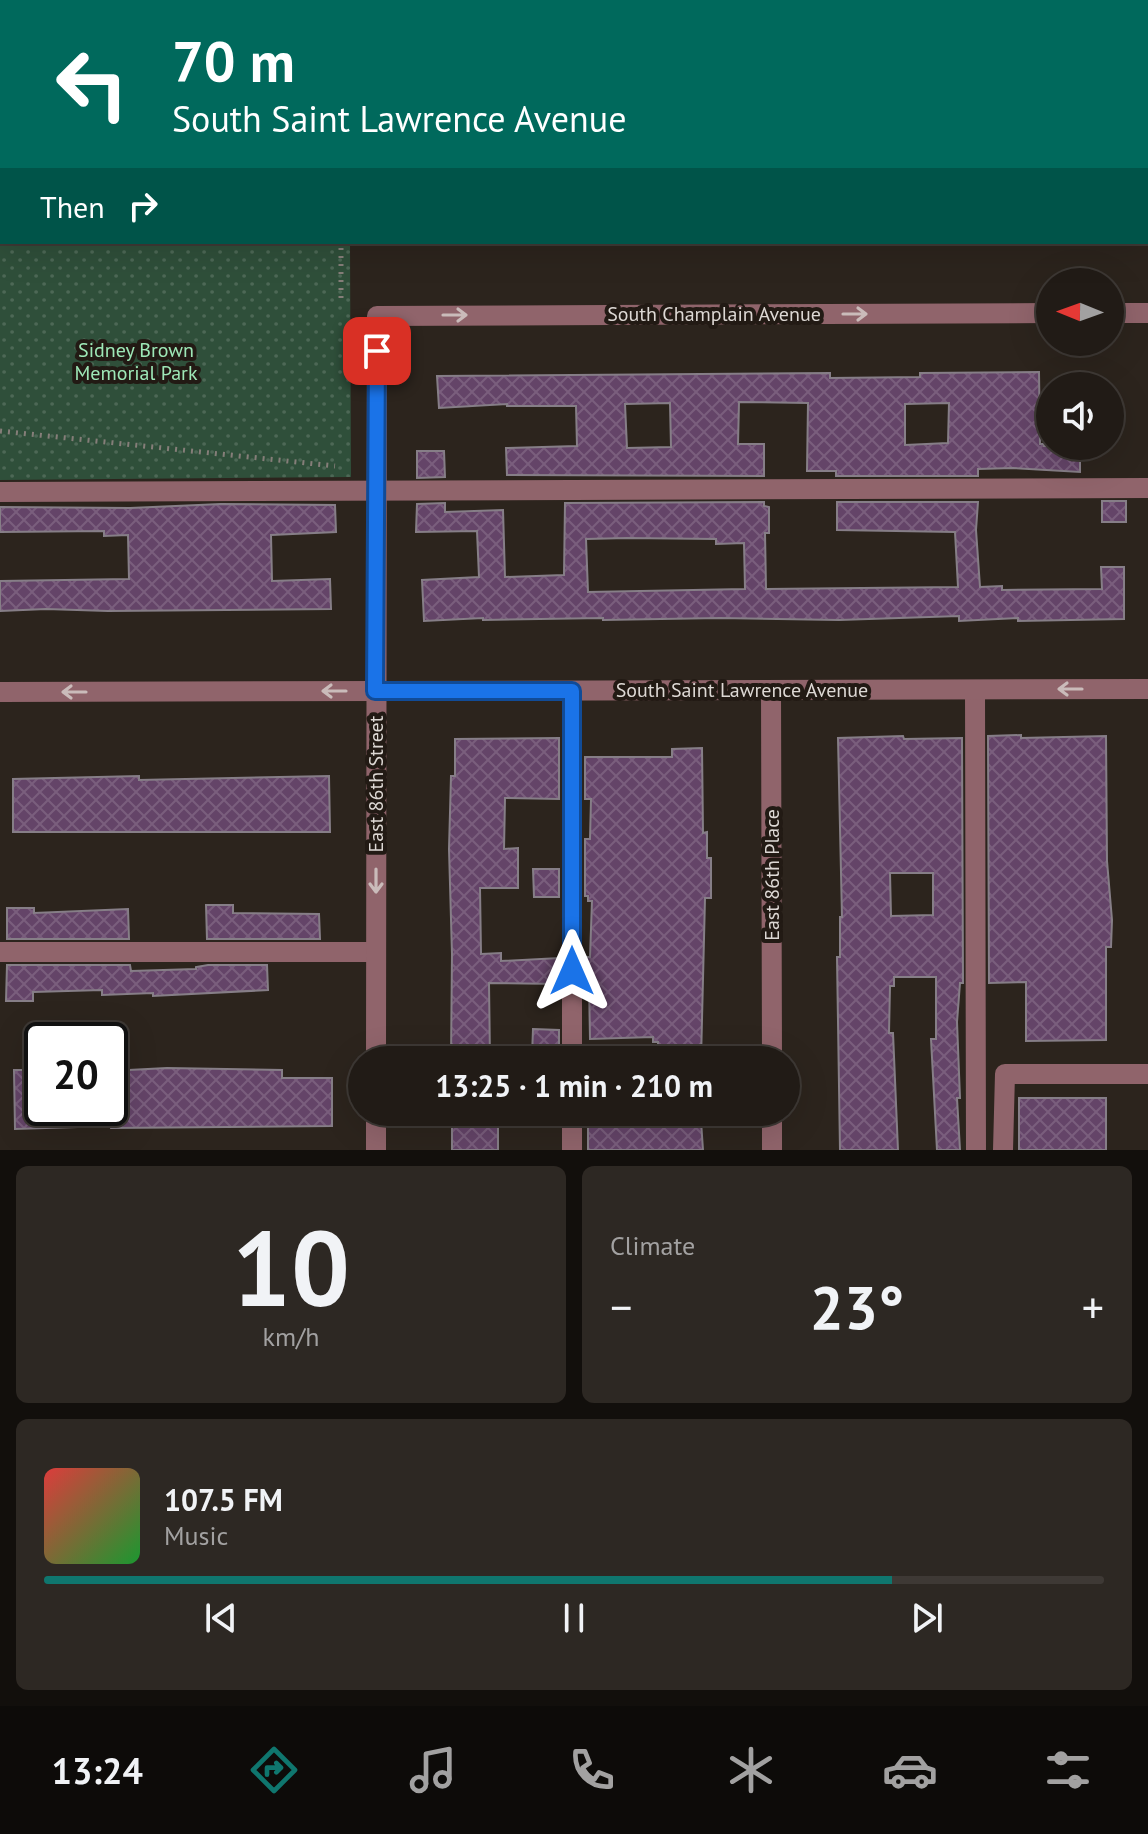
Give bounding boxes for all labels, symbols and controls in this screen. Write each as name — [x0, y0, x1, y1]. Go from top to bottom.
text: 70 m — [172, 25, 295, 97]
icon: left — [40, 32, 144, 136]
text: South Saint Lawrence Avenue — [172, 95, 626, 142]
icon: right — [121, 184, 165, 228]
text: Then — [40, 187, 105, 226]
north arrow — [1036, 268, 1124, 356]
map controls — [1036, 268, 1124, 460]
street label: South Champlain Avenue — [607, 301, 821, 327]
one-way arrow — [841, 306, 868, 322]
one-way arrow — [441, 307, 468, 323]
pin — [343, 317, 411, 385]
icon: arrive — [355, 329, 399, 373]
park label: Sidney Brown Memorial Park — [75, 337, 198, 386]
button: sound — [1036, 372, 1124, 460]
street label: South Saint Lawrence Avenue — [616, 677, 868, 703]
one-way arrow — [1057, 681, 1084, 697]
one-way arrow — [321, 683, 348, 699]
one-way arrow — [61, 684, 88, 700]
street label: East 86th Street — [363, 715, 389, 853]
street label: East 86th Place — [759, 809, 785, 941]
one-way arrow — [368, 867, 384, 894]
position arrow — [530, 929, 614, 1013]
speed limit sign: 20 — [24, 1022, 128, 1126]
text: 13:25 · 1 min · 210 m — [435, 1066, 713, 1105]
text: 10 — [232, 1200, 350, 1335]
text: Climate — [610, 1229, 695, 1262]
text: 23° — [810, 1268, 904, 1346]
text: − — [610, 1278, 632, 1335]
text: + — [1082, 1278, 1104, 1335]
text: km/h — [263, 1320, 320, 1353]
text: 107.5 FM — [164, 1480, 283, 1519]
text: Music — [164, 1519, 228, 1552]
icon: previous — [199, 1596, 243, 1640]
icon: pause — [552, 1596, 596, 1640]
icon: next — [905, 1596, 949, 1640]
icon: directions — [246, 1742, 302, 1798]
icon: music — [405, 1742, 461, 1798]
icon: phone — [564, 1742, 620, 1798]
icon: climate — [723, 1742, 779, 1798]
icon: car — [882, 1742, 938, 1798]
icon: filters — [1040, 1742, 1096, 1798]
text: 13:24 — [51, 1747, 143, 1794]

